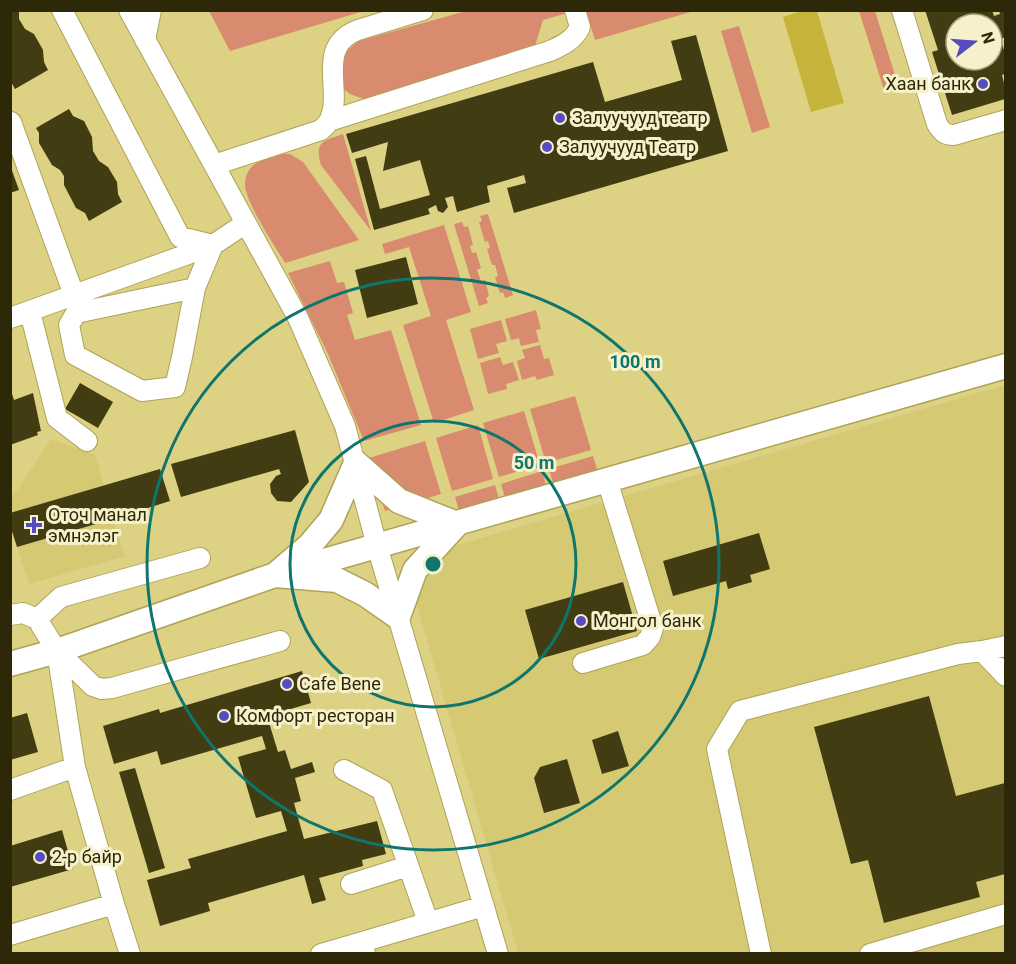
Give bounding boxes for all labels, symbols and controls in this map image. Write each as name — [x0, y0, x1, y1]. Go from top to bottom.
north arrow — [944, 12, 1004, 72]
text: N — [977, 30, 999, 46]
place label: Хаан банк — [885, 73, 971, 94]
marker: Хаан банк — [976, 77, 990, 91]
place label: Залуучууд театр — [572, 107, 708, 128]
marker: Залуучууд театр — [553, 111, 567, 125]
place label: Залуучууд Театр — [559, 136, 696, 157]
marker: Залуучууд Театр — [540, 140, 554, 154]
text: 100 m — [609, 351, 661, 372]
text: 50 m — [514, 452, 554, 473]
place label: Оточ манал эмнэлэг — [48, 504, 147, 546]
marker: Оточ манал эмнэлэг — [25, 516, 43, 534]
centre of rings — [423, 554, 443, 574]
place label: Монгол банк — [593, 610, 702, 631]
marker: Монгол банк — [574, 614, 588, 628]
place label: Cafe Bene — [299, 673, 381, 694]
marker: Cafe Bene — [280, 677, 294, 691]
place label: Комфорт ресторан — [236, 705, 395, 726]
marker: Комфорт ресторан — [217, 709, 231, 723]
place label: 2-р байр — [52, 846, 122, 867]
marker: 2-р байр — [33, 850, 47, 864]

